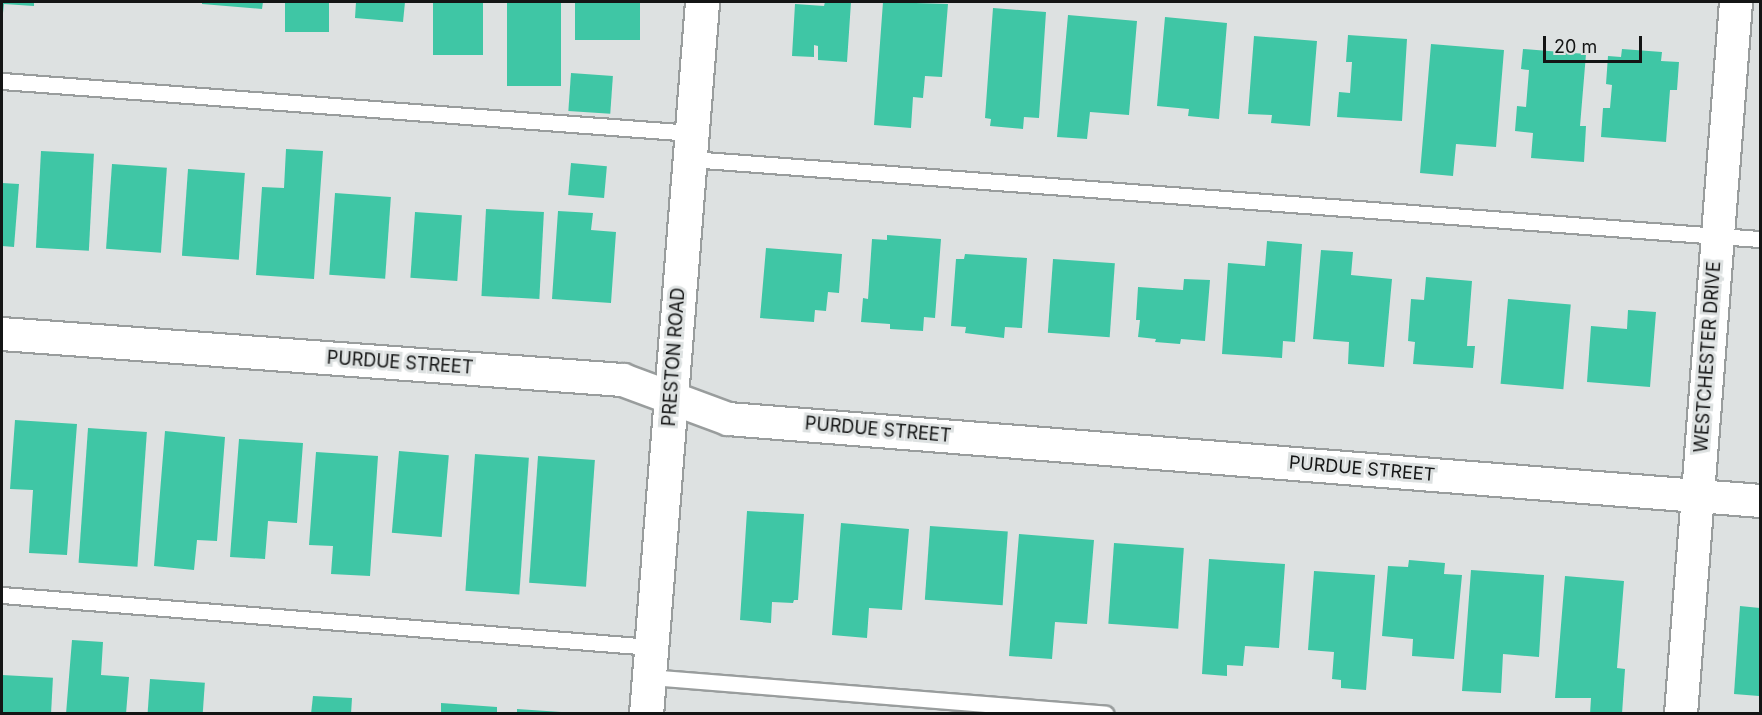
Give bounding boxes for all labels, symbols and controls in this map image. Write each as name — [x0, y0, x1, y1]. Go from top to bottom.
scale bar — [1546, 24, 1645, 62]
text: 20 m — [1554, 36, 1597, 57]
street label: WESTCHESTER DRIVE — [1691, 261, 1725, 453]
street label: PRESTON ROAD — [658, 287, 690, 427]
street label: PURDUE STREET — [326, 347, 474, 379]
street label: PURDUE STREET — [804, 413, 952, 447]
street label: PURDUE STREET — [1288, 452, 1436, 486]

